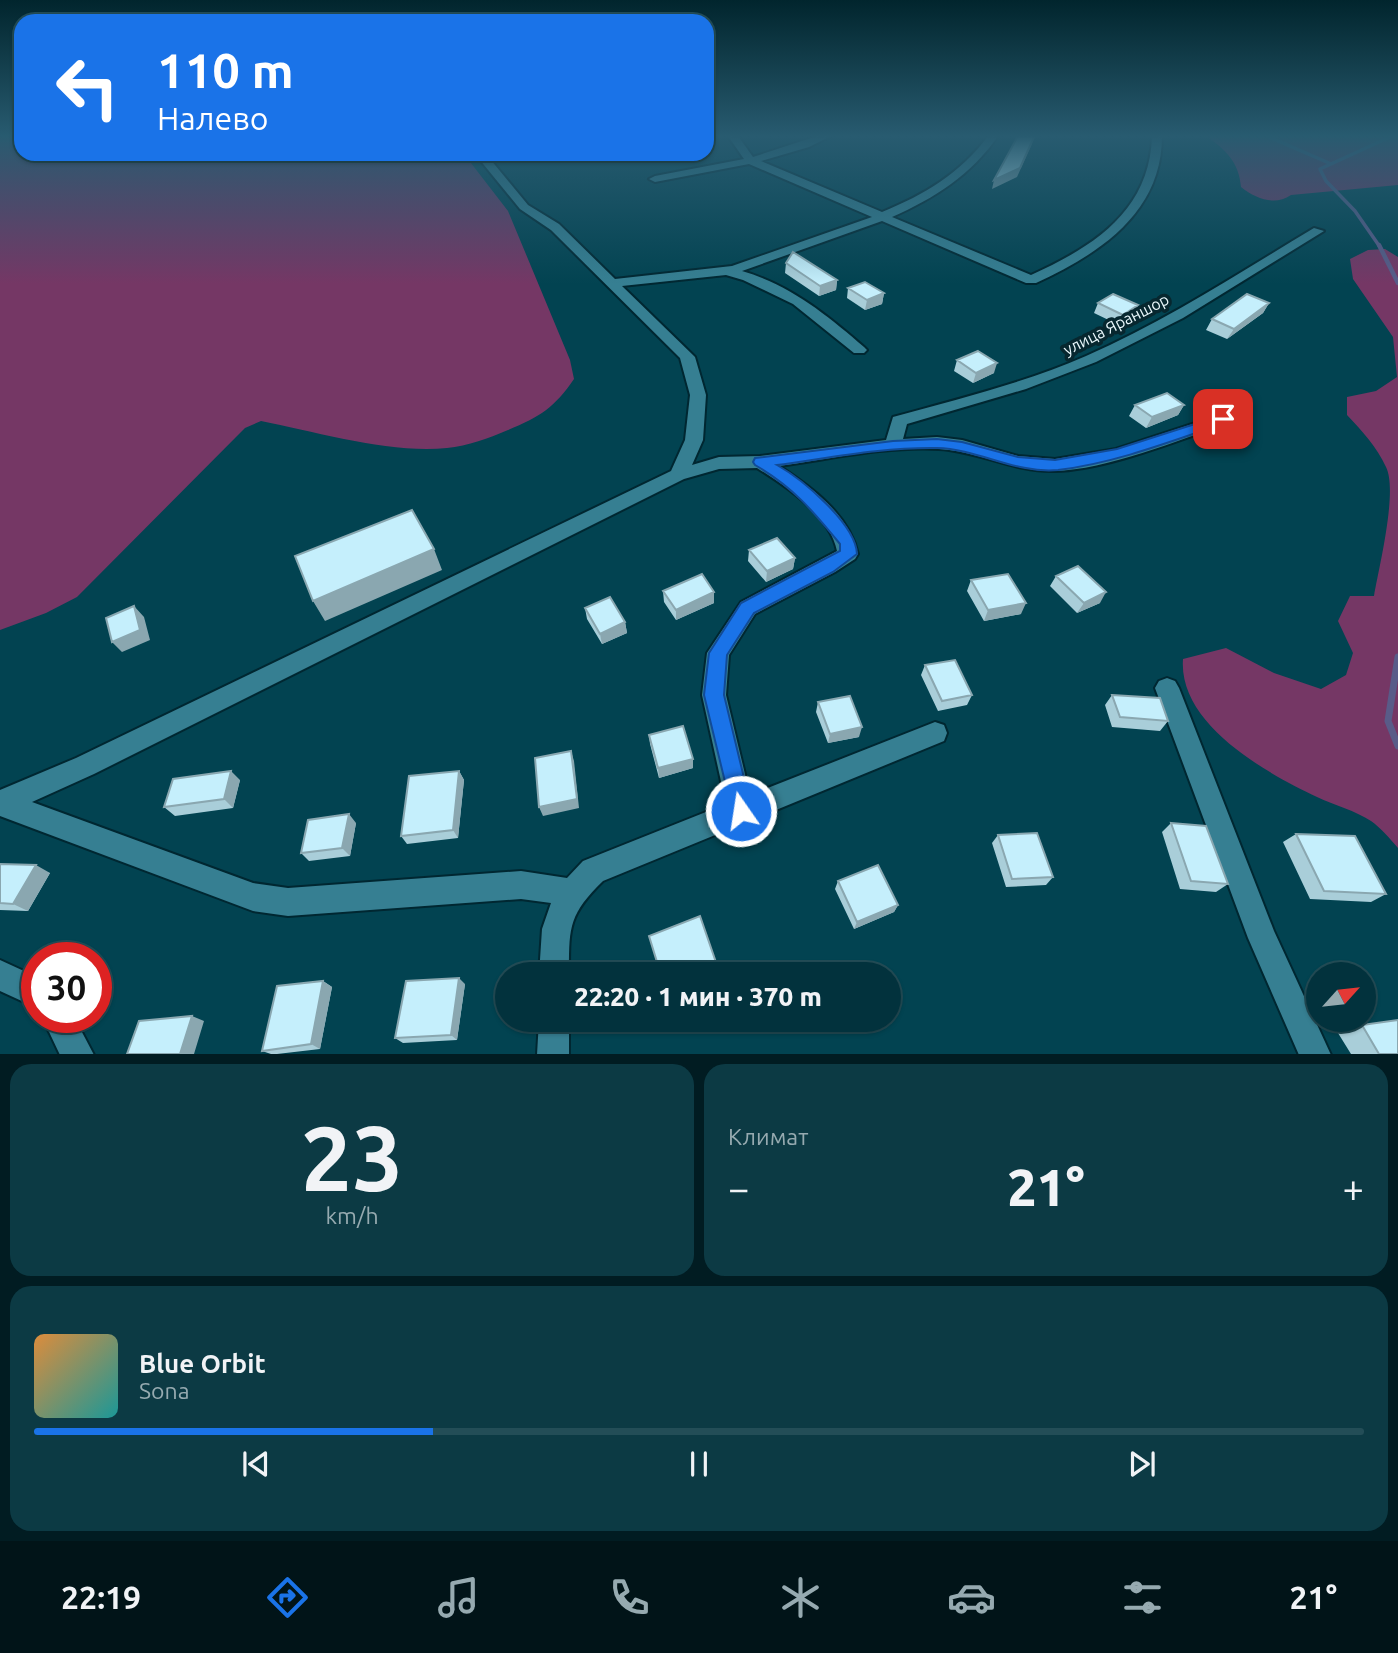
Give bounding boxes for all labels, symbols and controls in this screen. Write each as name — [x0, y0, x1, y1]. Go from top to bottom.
icon: left — [42, 42, 133, 133]
text: 110 m — [157, 42, 294, 97]
text: Налево — [157, 100, 269, 136]
street label: улица Яраншор — [1060, 290, 1172, 358]
pin — [1193, 389, 1253, 449]
icon: arrive — [1204, 400, 1242, 438]
position arrow — [704, 774, 778, 848]
speed limit sign: 30 — [21, 942, 112, 1033]
north arrow — [1306, 962, 1376, 1032]
map controls — [1306, 962, 1376, 1032]
text: 22:20 · 1 мин · 370 m — [574, 982, 822, 1011]
text: 23 — [301, 1106, 403, 1208]
text: Климат — [728, 1124, 808, 1149]
text: 21° — [1007, 1158, 1085, 1216]
text: − — [728, 1167, 749, 1209]
text: + — [1343, 1167, 1364, 1209]
text: km/h — [325, 1203, 379, 1228]
text: Blue Orbit — [139, 1349, 266, 1378]
text: Sona — [139, 1378, 189, 1403]
icon: previous — [237, 1445, 275, 1483]
icon: pause — [680, 1445, 718, 1483]
icon: next — [1123, 1445, 1161, 1483]
icon: directions — [263, 1573, 312, 1622]
icon: music — [434, 1573, 483, 1622]
icon: phone — [605, 1573, 654, 1622]
icon: climate — [776, 1573, 825, 1622]
icon: car — [947, 1573, 996, 1622]
icon: filters — [1118, 1573, 1167, 1622]
text: 22:19 — [61, 1579, 141, 1615]
text: 21° — [1290, 1579, 1337, 1615]

